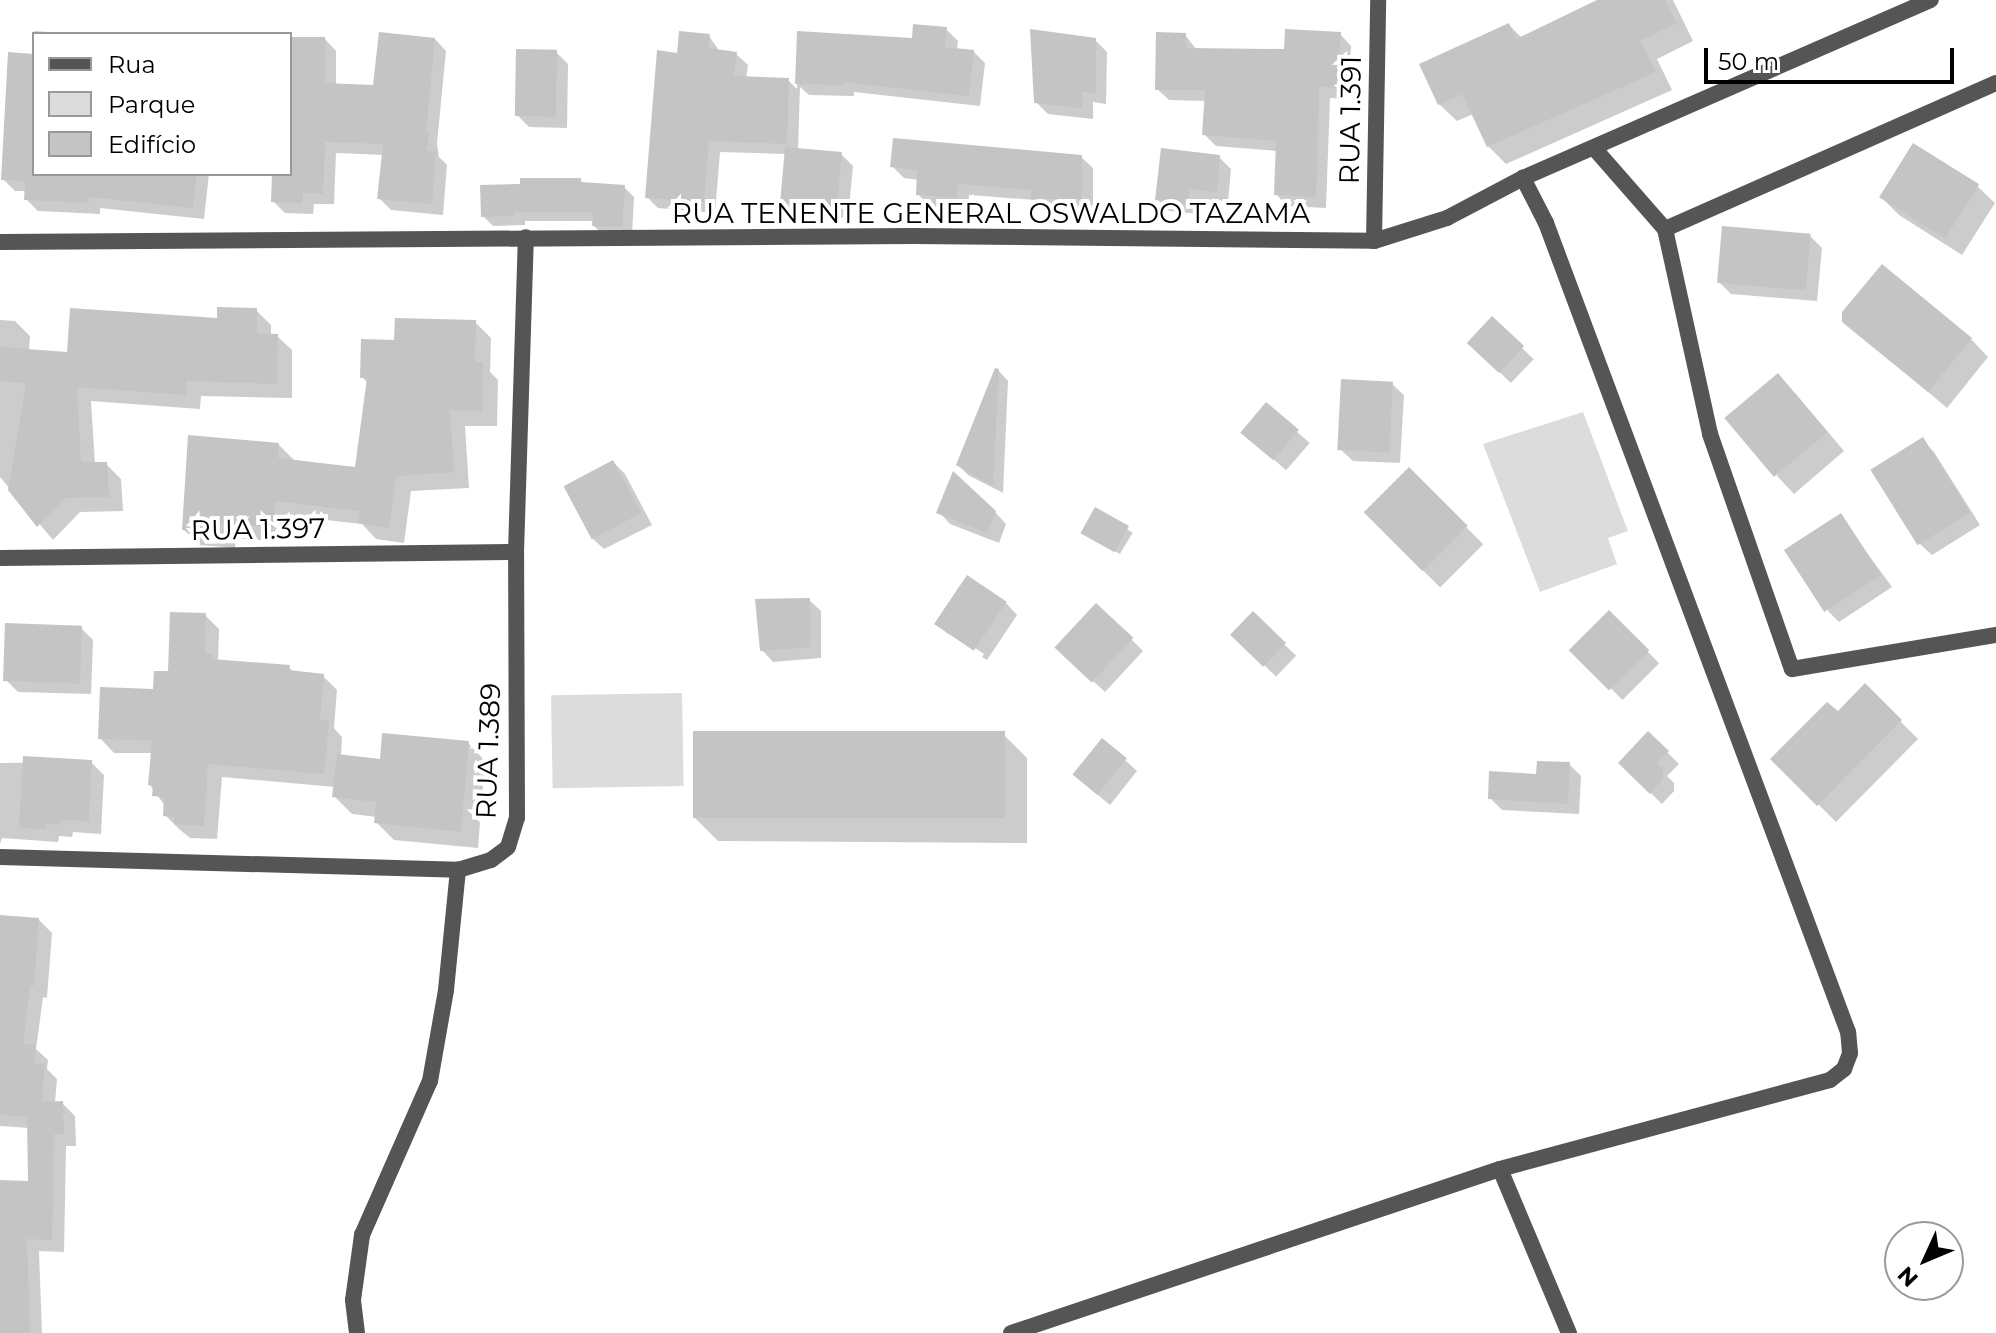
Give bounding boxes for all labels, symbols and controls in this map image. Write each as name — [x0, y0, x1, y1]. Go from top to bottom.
legend — [32, 32, 292, 176]
scale bar — [1708, 32, 1958, 82]
text: 50 m — [1718, 47, 1779, 76]
text: Rua — [108, 50, 156, 79]
street label: RUA 1.391 — [1332, 55, 1368, 185]
text: Parque — [108, 90, 195, 119]
text: Edifício — [108, 130, 196, 159]
street label: RUA TENENTE GENERAL OSWALDO TAZAMA — [672, 196, 1310, 230]
street label: RUA 1.397 — [190, 511, 326, 547]
street label: RUA 1.389 — [469, 682, 507, 820]
north arrow — [1884, 1221, 1964, 1301]
text: N — [1892, 1261, 1924, 1292]

